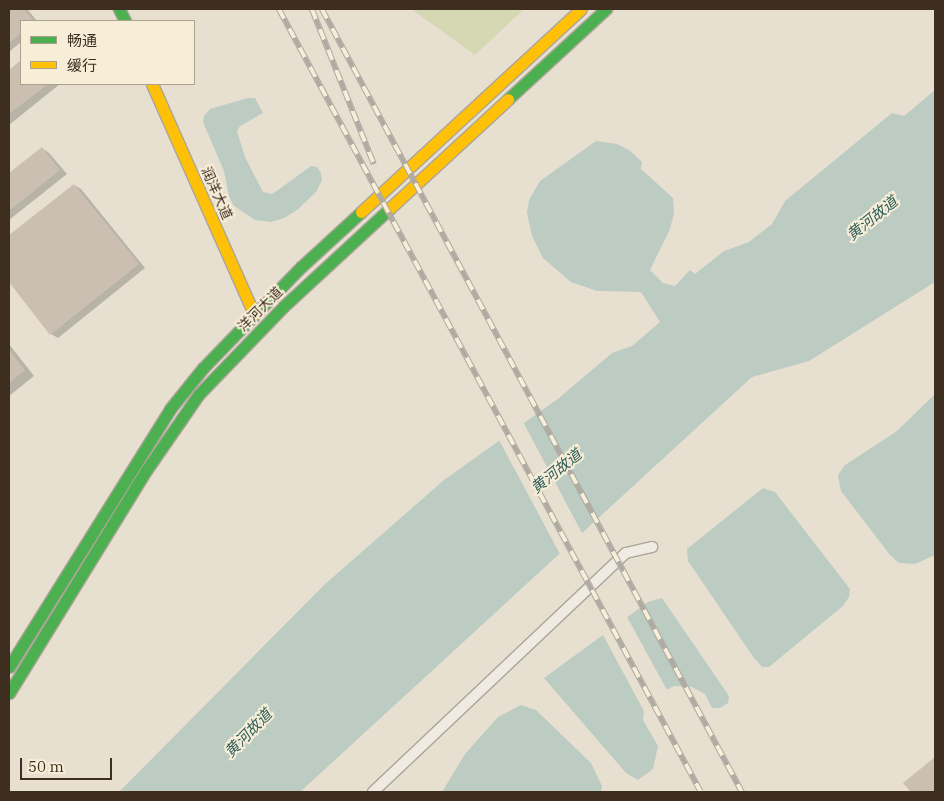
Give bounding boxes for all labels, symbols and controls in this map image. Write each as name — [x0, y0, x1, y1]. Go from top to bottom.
legend — [20, 20, 195, 85]
text: 畅通 — [67, 31, 97, 50]
text: 缓行 — [67, 56, 97, 75]
street label: 润洋大道 — [198, 164, 236, 222]
water label: 黄河故道 — [843, 192, 901, 244]
street label: 洋河大道 — [234, 283, 286, 335]
water label: 黄河故道 — [527, 445, 585, 497]
water label: 黄河故道 — [221, 705, 275, 761]
scale bar — [22, 748, 115, 780]
text: 50 m — [28, 757, 64, 776]

